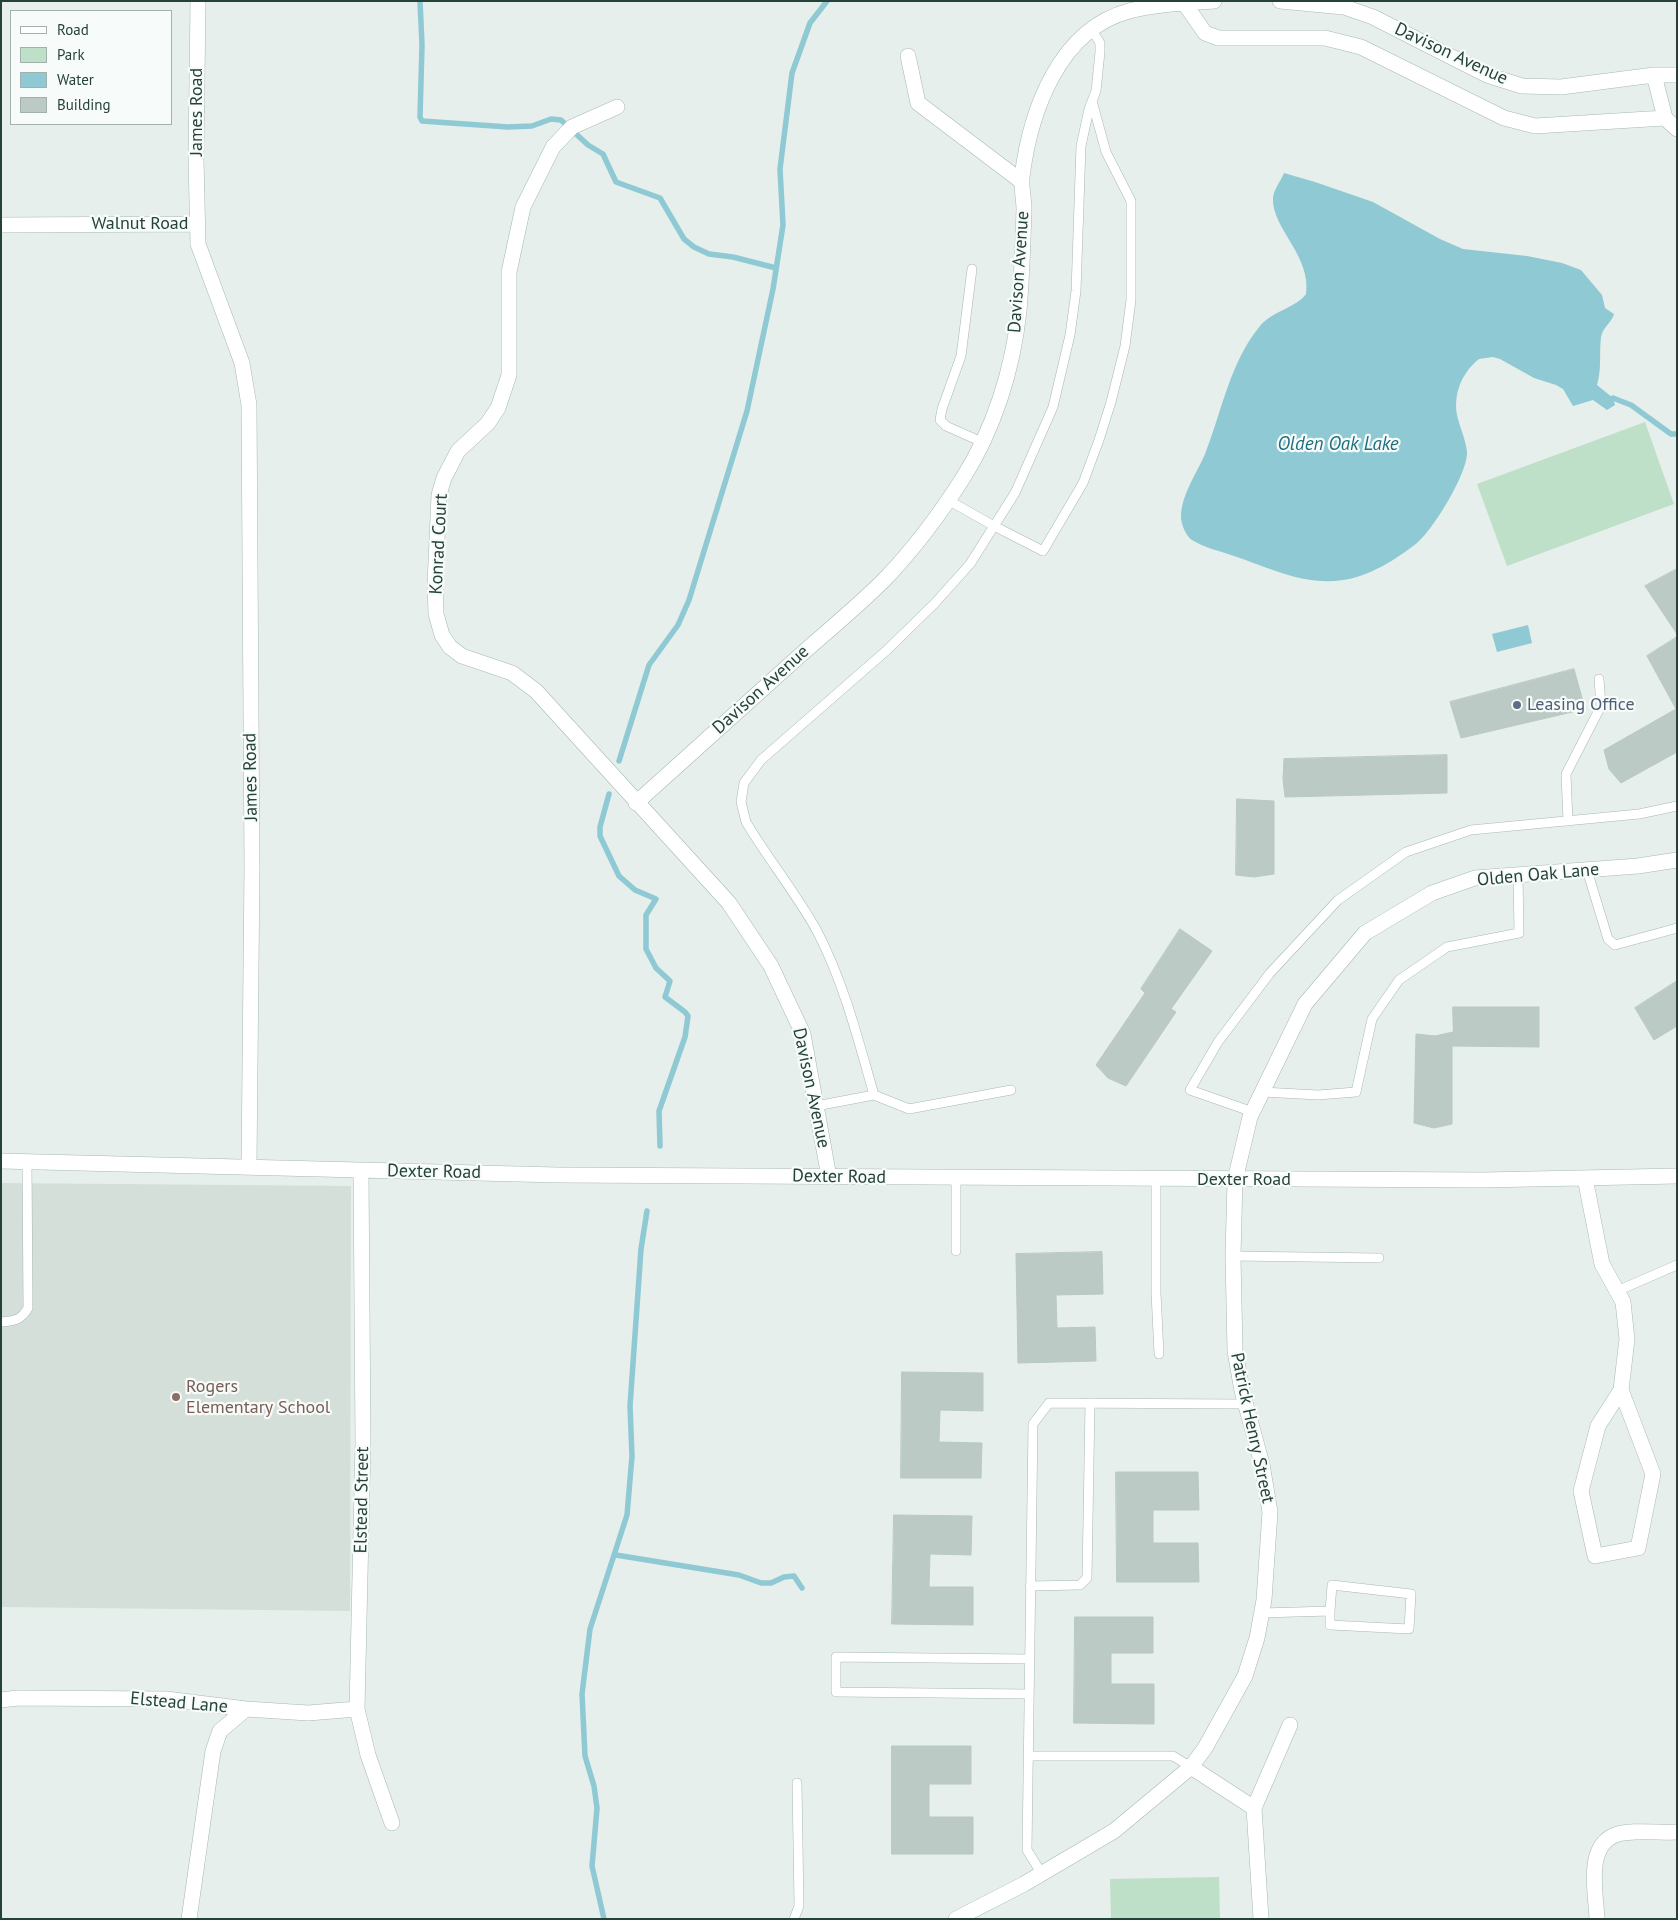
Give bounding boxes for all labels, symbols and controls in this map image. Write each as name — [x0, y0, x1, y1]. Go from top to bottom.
legend — [10, 10, 172, 125]
street label: Davison Avenue — [1391, 18, 1511, 90]
text: Road — [57, 20, 89, 39]
text: Park — [57, 45, 85, 64]
street label: James Road — [186, 68, 208, 156]
text: Water — [57, 70, 94, 89]
text: Building — [57, 95, 111, 114]
street label: Davison Avenue — [1004, 210, 1034, 334]
street label: Walnut Road — [92, 213, 188, 235]
water label: Olden Oak Lake — [1278, 434, 1398, 456]
street label: Konrad Court — [426, 493, 452, 595]
street label: Davison Avenue — [708, 641, 814, 739]
place label: Leasing Office — [1527, 694, 1635, 716]
marker: Leasing Office — [1511, 699, 1523, 711]
street label: James Road — [239, 733, 263, 821]
street label: Olden Oak Lane — [1476, 859, 1600, 891]
street label: Davison Avenue — [788, 1026, 834, 1150]
street label: Dexter Road — [387, 1160, 481, 1184]
street label: Dexter Road — [792, 1165, 886, 1189]
street label: Dexter Road — [1197, 1169, 1291, 1191]
street label: Patrick Henry Street — [1225, 1351, 1279, 1505]
place label: Rogers Elementary School — [186, 1376, 330, 1418]
marker: Rogers Elementary School — [170, 1391, 182, 1403]
street label: Elstead Street — [350, 1446, 374, 1554]
street label: Elstead Lane — [129, 1688, 229, 1718]

